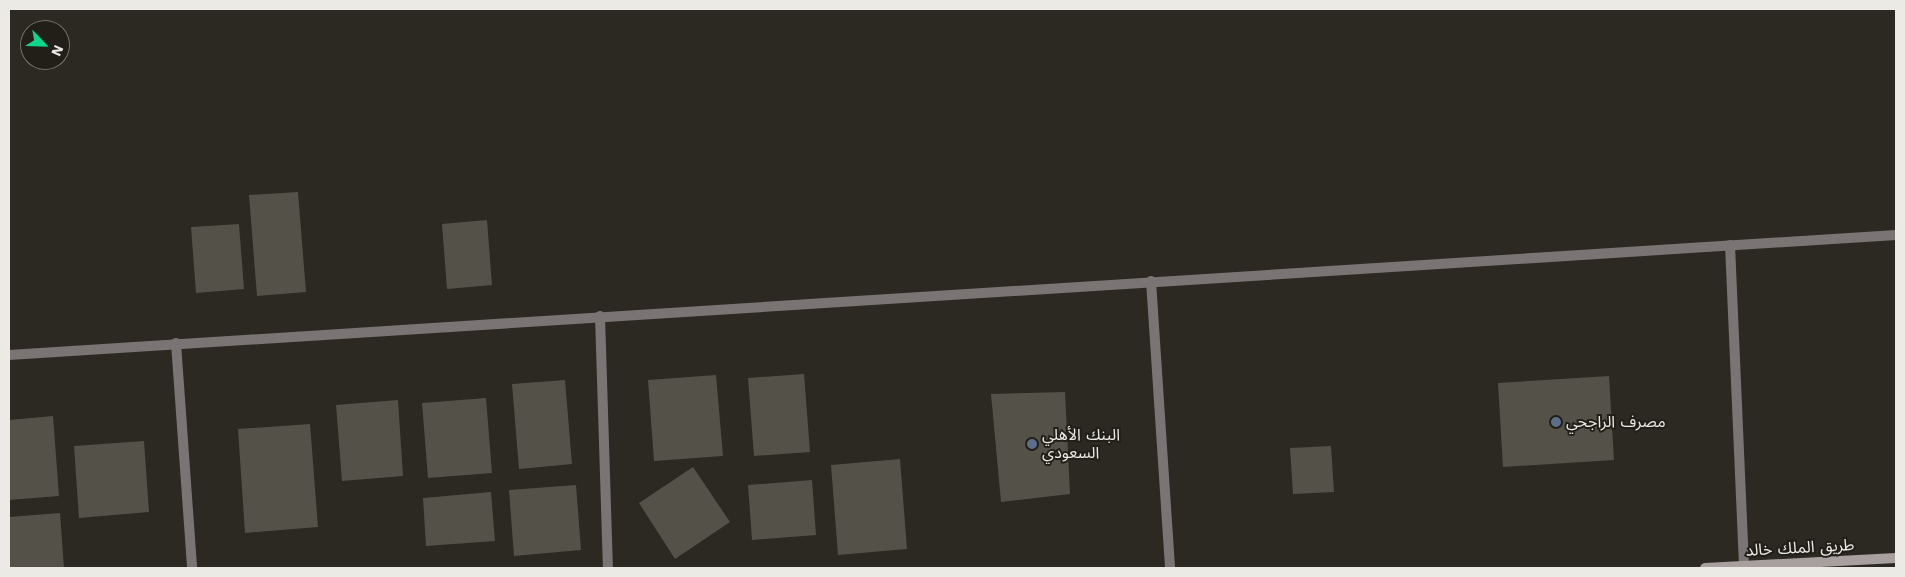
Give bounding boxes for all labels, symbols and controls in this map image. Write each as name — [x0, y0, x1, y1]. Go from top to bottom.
north arrow — [20, 20, 70, 70]
text: N — [48, 43, 67, 59]
place label: مصرف الراجحي — [1566, 412, 1666, 432]
marker: مصرف الراجحي — [1550, 416, 1562, 428]
place label: البنك الأهلي السعودي — [1042, 425, 1120, 463]
marker: البنك الأهلي السعودي — [1026, 438, 1038, 450]
street label: طريق الملك خالد — [1745, 536, 1855, 560]

